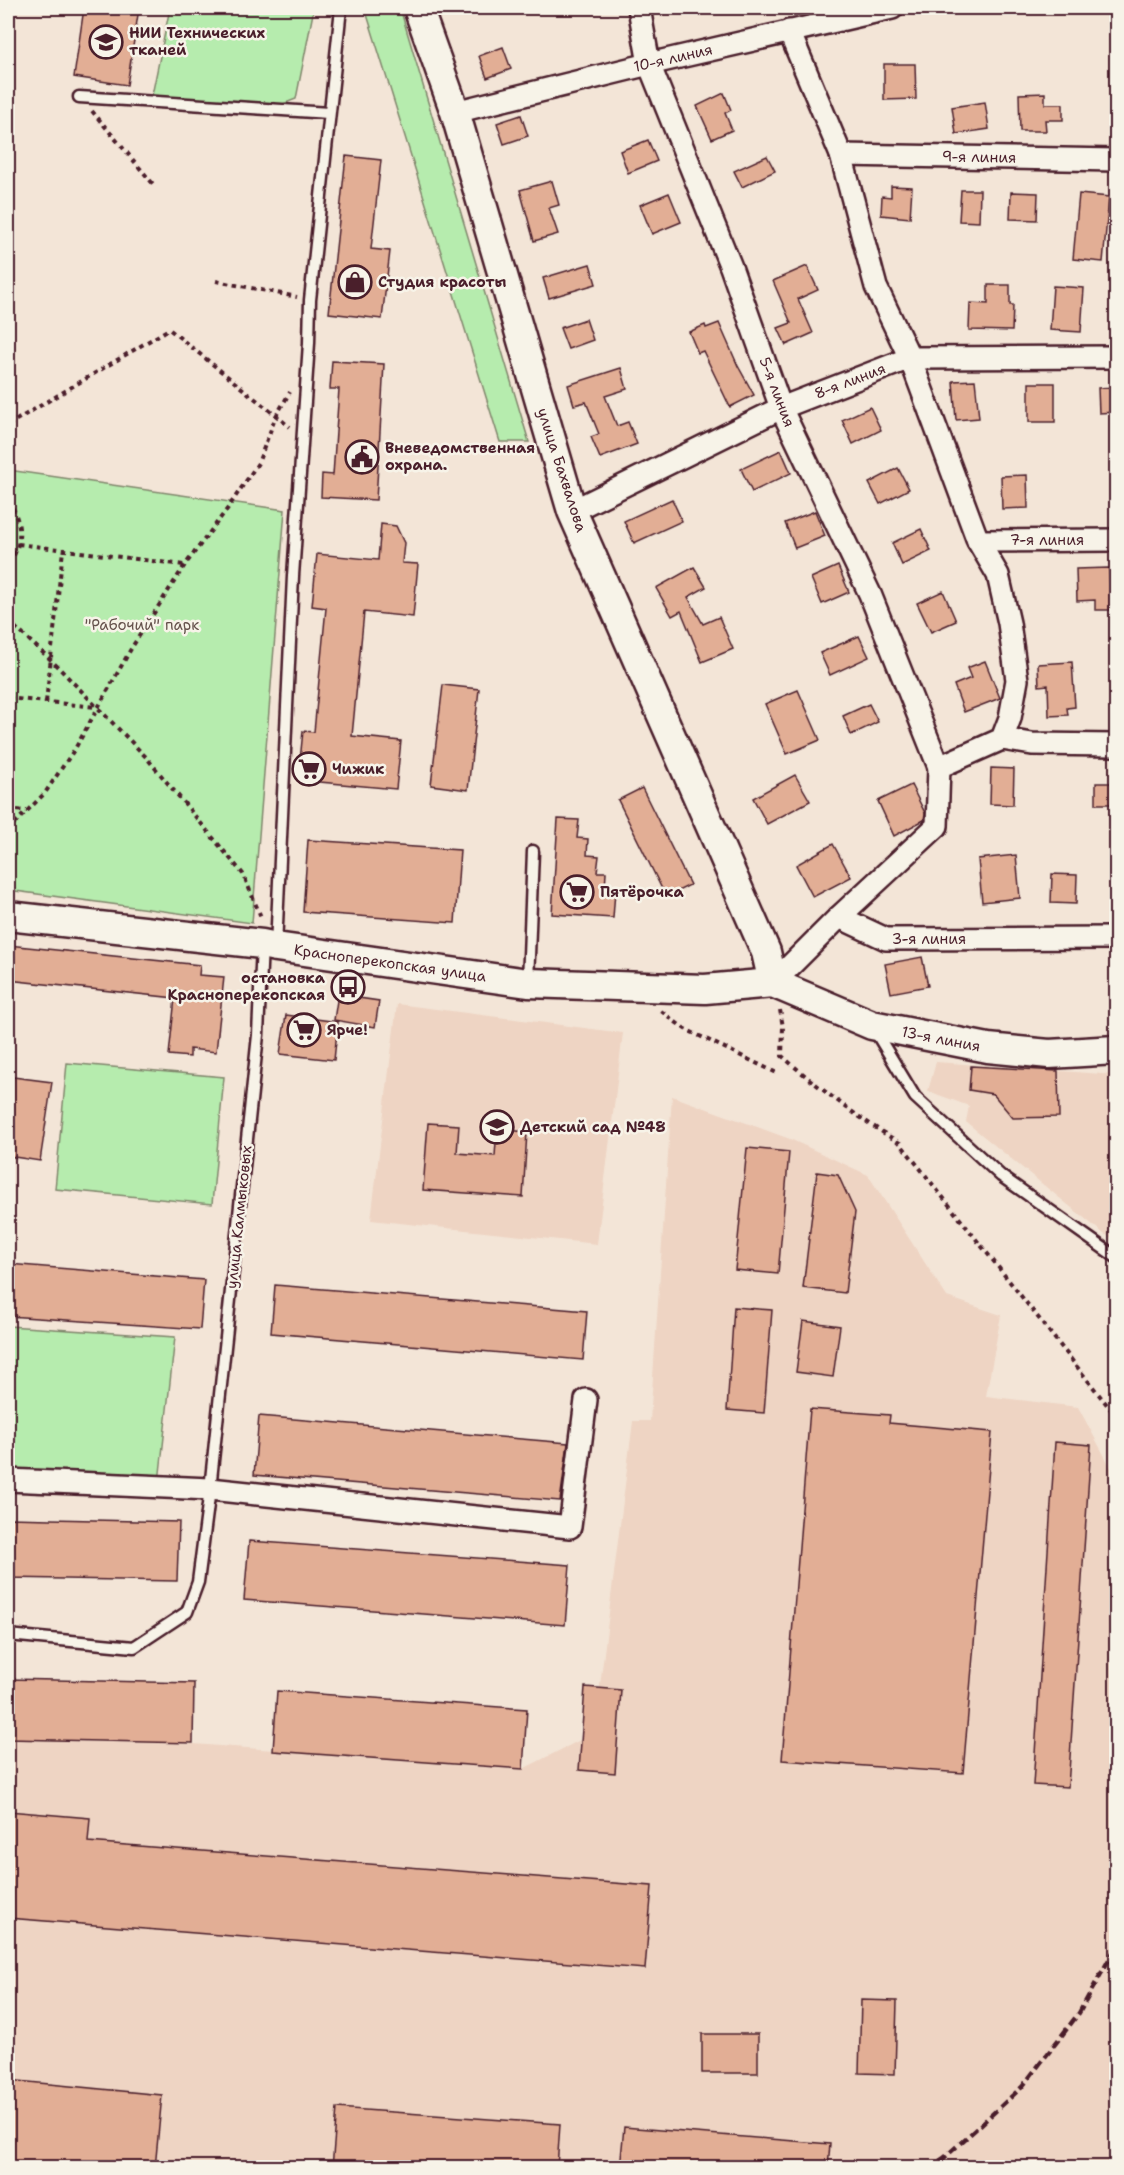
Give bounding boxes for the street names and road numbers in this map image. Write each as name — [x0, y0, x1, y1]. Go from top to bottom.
street label: 10-я линия — [632, 39, 714, 77]
street label: 9-я линия — [942, 146, 1016, 168]
street label: 5-я линия — [754, 354, 800, 430]
street label: 8-я линия — [812, 358, 888, 404]
street label: улица Бахвалова — [533, 405, 592, 535]
street label: 7-я линия — [1010, 530, 1084, 550]
street label: 3-я линия — [892, 929, 966, 949]
street label: Красноперекопская улица — [293, 940, 488, 986]
street label: 13-я линия — [900, 1022, 982, 1056]
street label: улица Калмыковых — [222, 1144, 256, 1290]

